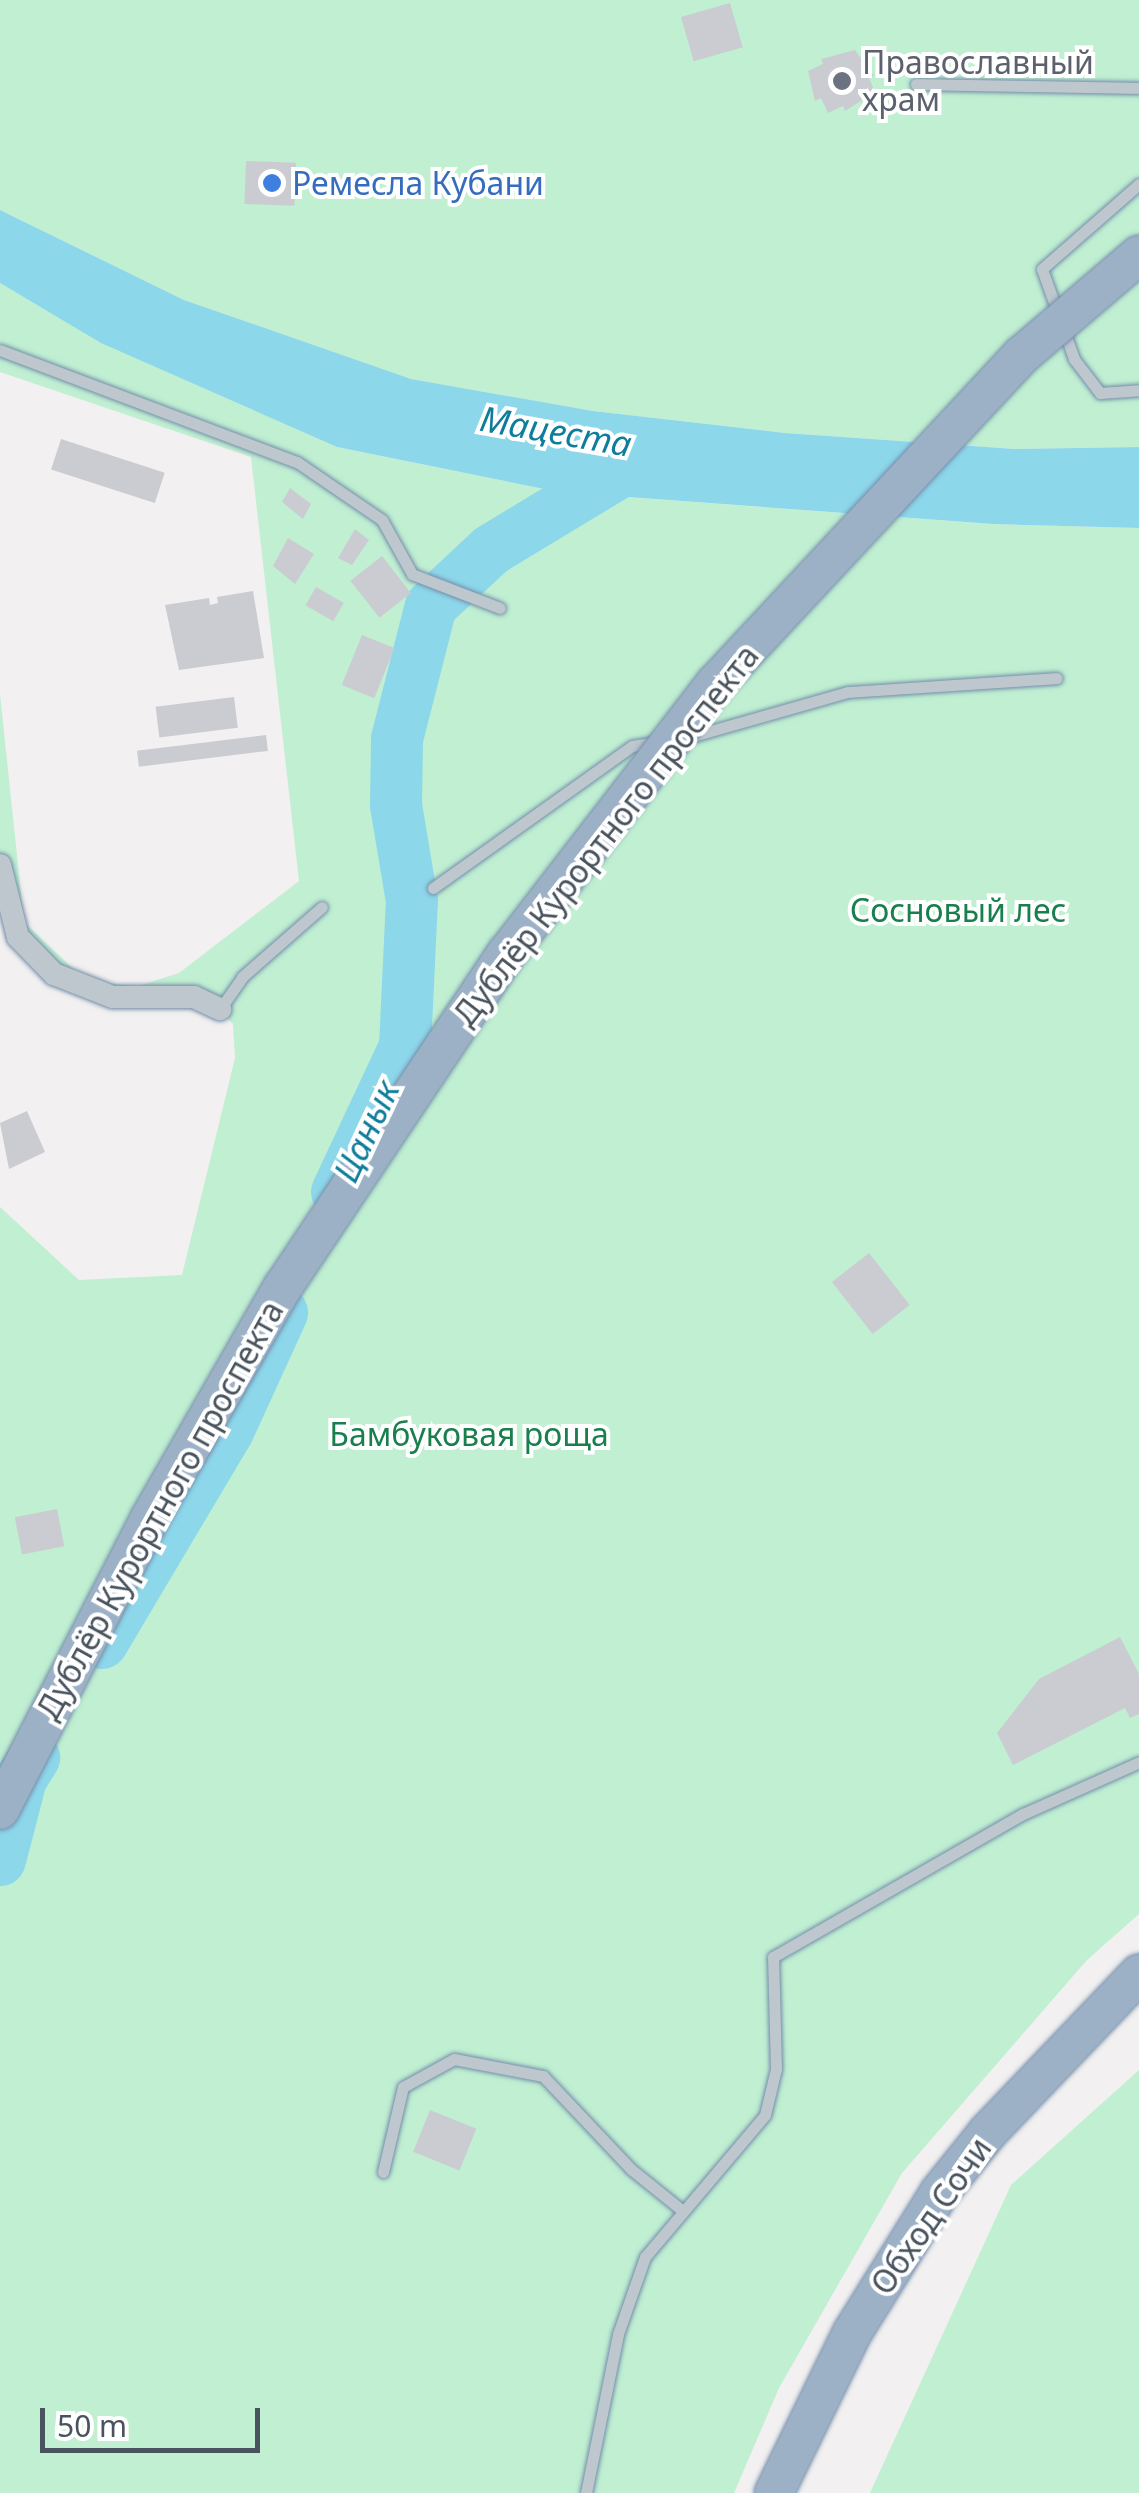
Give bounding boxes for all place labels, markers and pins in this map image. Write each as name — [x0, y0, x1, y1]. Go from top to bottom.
place label: Православный храм — [862, 44, 1094, 119]
marker: Православный храм — [831, 70, 853, 92]
place label: Ремесла Кубани — [292, 164, 544, 202]
marker: Ремесла Кубани — [261, 172, 283, 194]

